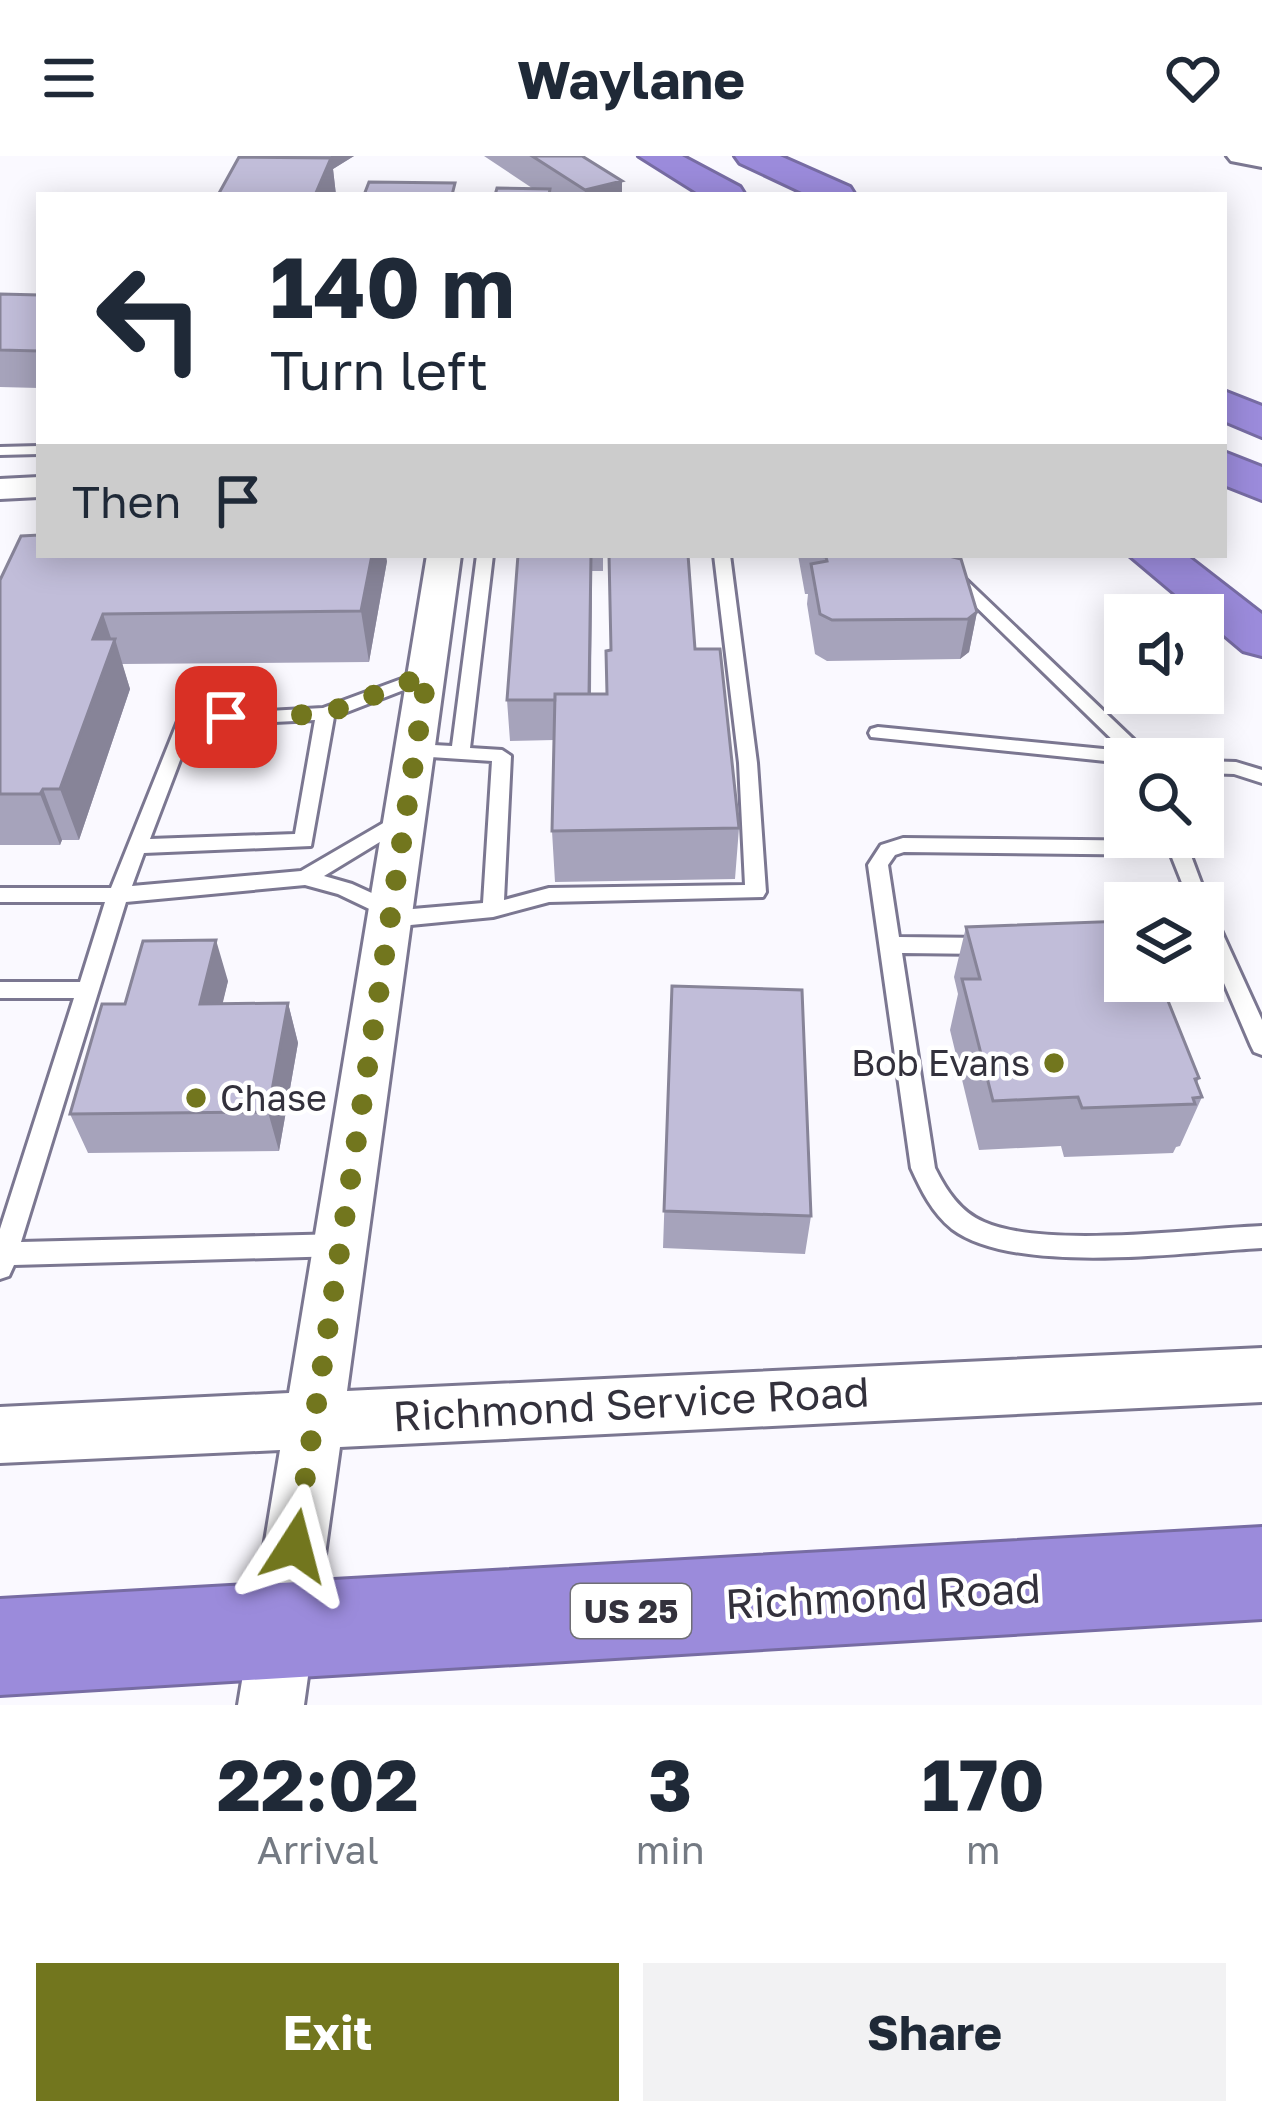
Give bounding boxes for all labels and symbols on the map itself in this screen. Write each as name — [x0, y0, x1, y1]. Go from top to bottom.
pin — [175, 666, 277, 768]
place label: Bob Evans — [851, 1041, 1030, 1084]
marker: Bob Evans — [1041, 1050, 1067, 1076]
place label: Chase — [220, 1076, 327, 1119]
marker: Chase — [183, 1085, 209, 1111]
street label: Richmond Service Road — [391, 1366, 871, 1440]
position arrow — [232, 1483, 358, 1609]
street label: Richmond Road — [724, 1562, 1042, 1628]
road number: US 25 — [571, 1584, 691, 1638]

